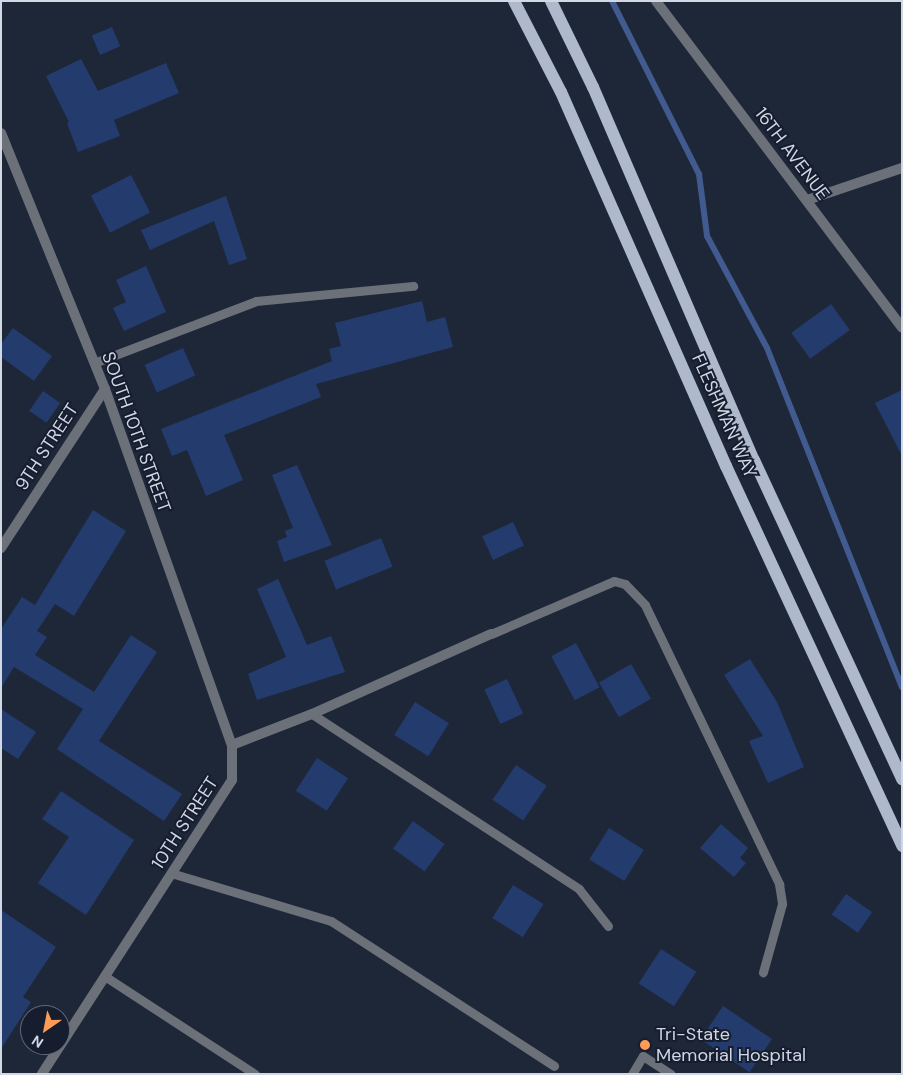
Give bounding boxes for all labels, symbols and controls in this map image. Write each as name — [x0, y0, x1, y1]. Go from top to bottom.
street label: 16TH AVENUE — [750, 103, 834, 205]
street label: SOUTH 10TH STREET — [97, 349, 175, 515]
street label: FLESHMAN WAY — [687, 351, 761, 481]
street label: 9TH STREET — [11, 400, 83, 494]
street label: 10TH STREET — [147, 773, 223, 873]
north arrow — [20, 1005, 70, 1055]
place label: Tri-State Memorial Hospital — [656, 1024, 806, 1066]
text: N — [28, 1031, 47, 1052]
marker: Tri-State Memorial Hospital — [638, 1038, 652, 1052]

